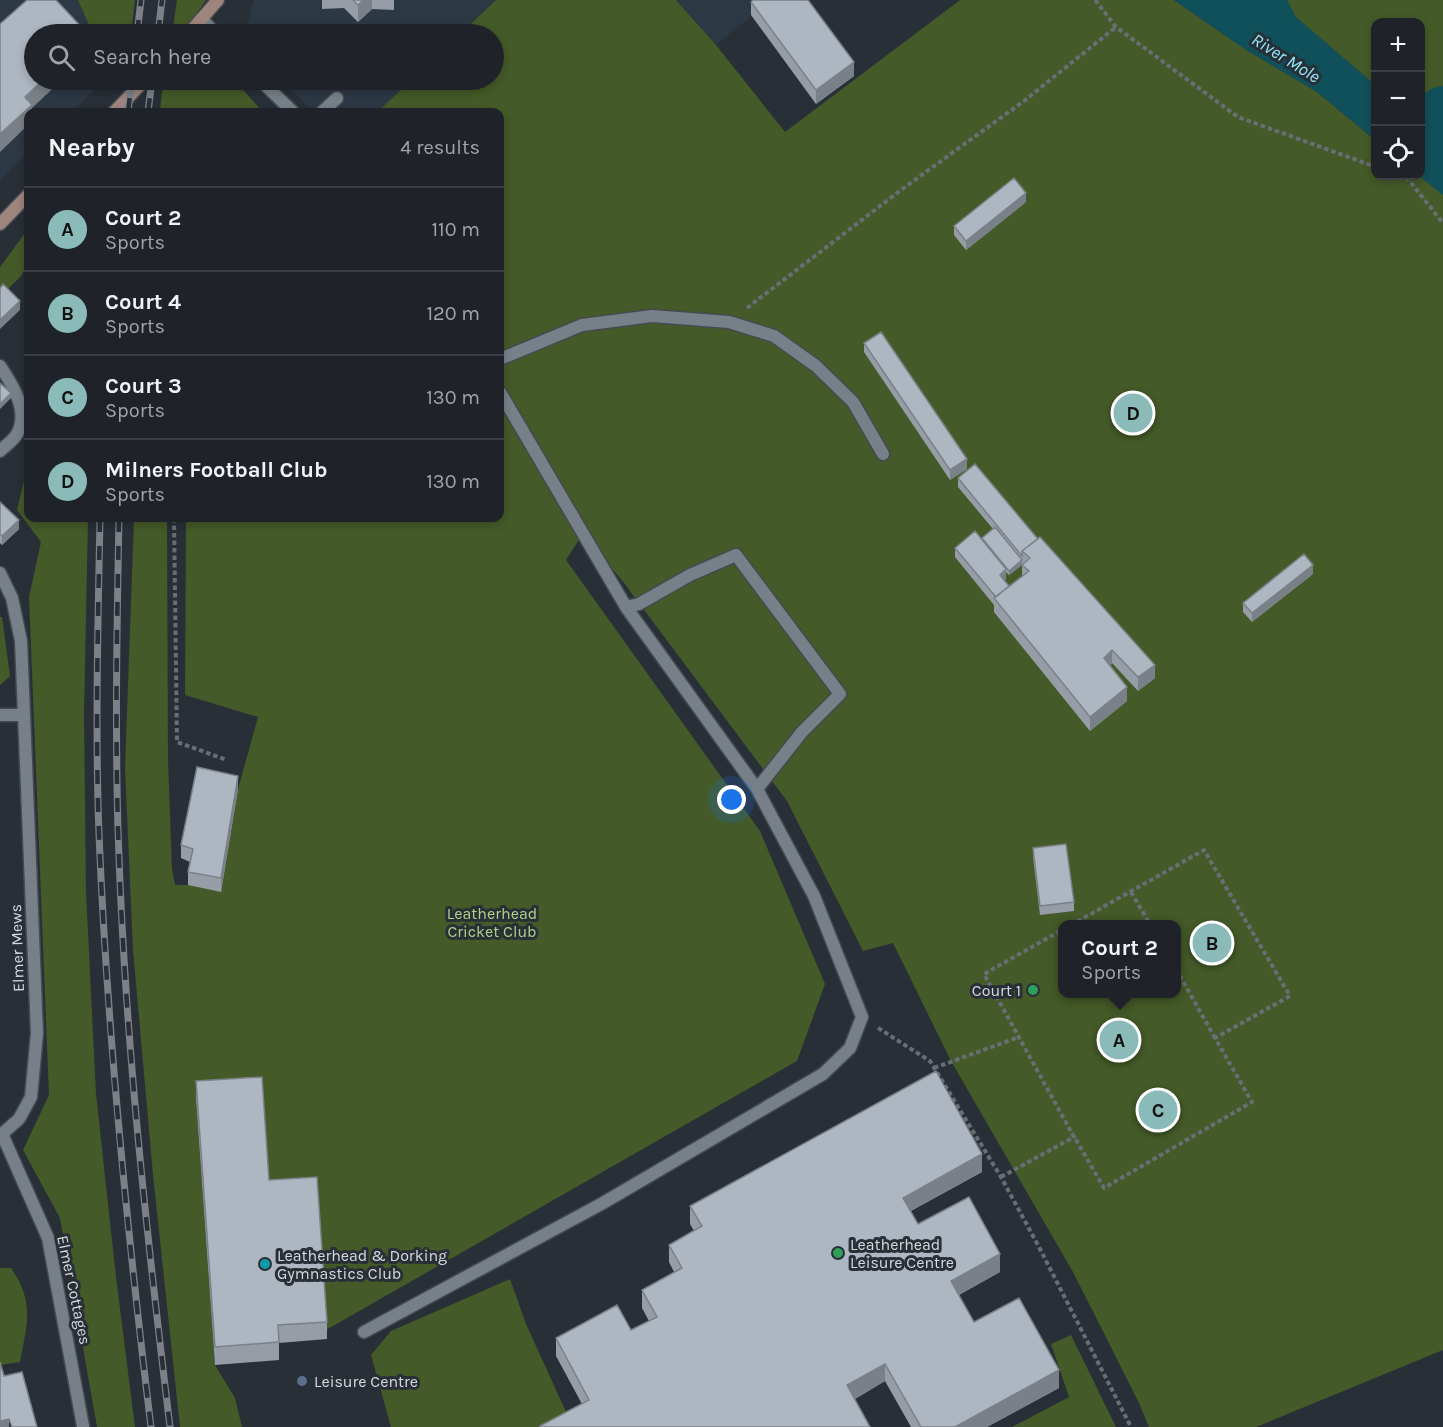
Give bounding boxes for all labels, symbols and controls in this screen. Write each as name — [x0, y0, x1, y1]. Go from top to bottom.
map controls — [1371, 18, 1425, 180]
button: + — [1371, 18, 1425, 72]
search box — [24, 24, 504, 90]
water label: River Mole — [1248, 28, 1324, 88]
icon: search — [45, 41, 78, 74]
text: Search here — [93, 44, 211, 70]
button: − — [1371, 72, 1425, 126]
button: locate — [1371, 126, 1425, 180]
text: Nearby — [48, 132, 135, 163]
text: 4 results — [400, 136, 480, 159]
text: Court 2 — [105, 205, 181, 231]
text: A — [61, 218, 74, 241]
text: 110 m — [431, 218, 480, 241]
text: Sports — [105, 231, 165, 254]
text: Court 4 — [105, 289, 181, 315]
text: B — [61, 302, 74, 325]
text: 120 m — [426, 302, 480, 325]
text: Sports — [105, 315, 165, 338]
text: Court 3 — [105, 373, 182, 399]
text: C — [61, 386, 74, 409]
text: 130 m — [426, 386, 480, 409]
pin: D — [1114, 390, 1152, 436]
text: Sports — [105, 399, 165, 422]
text: Milners Football Club — [105, 457, 328, 483]
text: D — [61, 470, 74, 493]
text: 130 m — [426, 470, 480, 493]
text: Sports — [105, 483, 165, 506]
your location — [717, 785, 746, 814]
street label: Elmer Mews — [6, 904, 28, 992]
park label: Leatherhead Cricket Club — [447, 904, 537, 941]
popup — [1058, 920, 1181, 998]
pin: B — [1192, 920, 1232, 966]
text: Court 2 — [1081, 935, 1158, 961]
text: Sports — [1081, 961, 1141, 984]
place label: Court 1 — [972, 981, 1021, 1000]
marker: Court 1 — [1026, 983, 1040, 997]
pin: A — [1100, 1018, 1138, 1062]
pin: C — [1138, 1088, 1178, 1132]
street label: Elmer Cottages — [53, 1234, 95, 1346]
place label: Leatherhead Leisure Centre — [850, 1235, 954, 1272]
place label: Leatherhead & Dorking Gymnastics Club — [277, 1246, 447, 1283]
marker: Leatherhead Leisure Centre — [831, 1246, 845, 1260]
marker: Leatherhead & Dorking Gymnastics Club — [258, 1257, 272, 1271]
place label: Leisure Centre — [314, 1372, 418, 1391]
marker: Leisure Centre — [295, 1374, 309, 1388]

